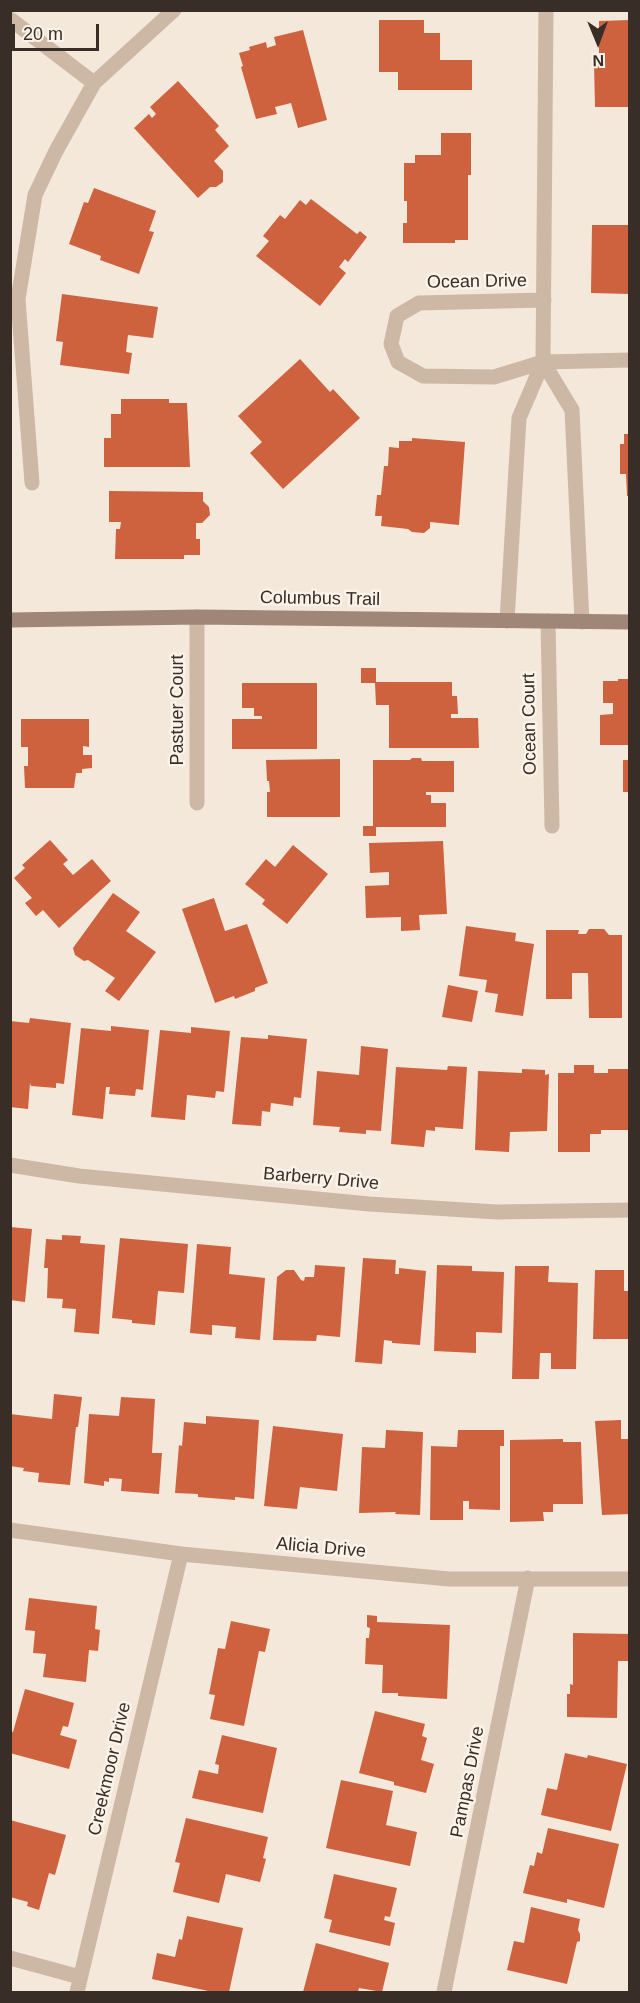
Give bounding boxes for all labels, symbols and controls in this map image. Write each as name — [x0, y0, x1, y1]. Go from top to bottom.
scale bar — [15, 12, 102, 50]
north arrow — [568, 12, 628, 72]
text: 20 m — [23, 24, 63, 44]
text: N — [592, 52, 604, 69]
street label: Ocean Drive — [427, 270, 527, 294]
street label: Columbus Trail — [260, 587, 380, 611]
street label: Pastuer Court — [167, 654, 189, 766]
street label: Ocean Court — [518, 673, 542, 775]
street label: Barberry Drive — [262, 1163, 380, 1195]
street label: Alicia Drive — [275, 1533, 367, 1563]
street label: Creekmoor Drive — [84, 1700, 136, 1838]
street label: Pampas Drive — [447, 1724, 489, 1840]

